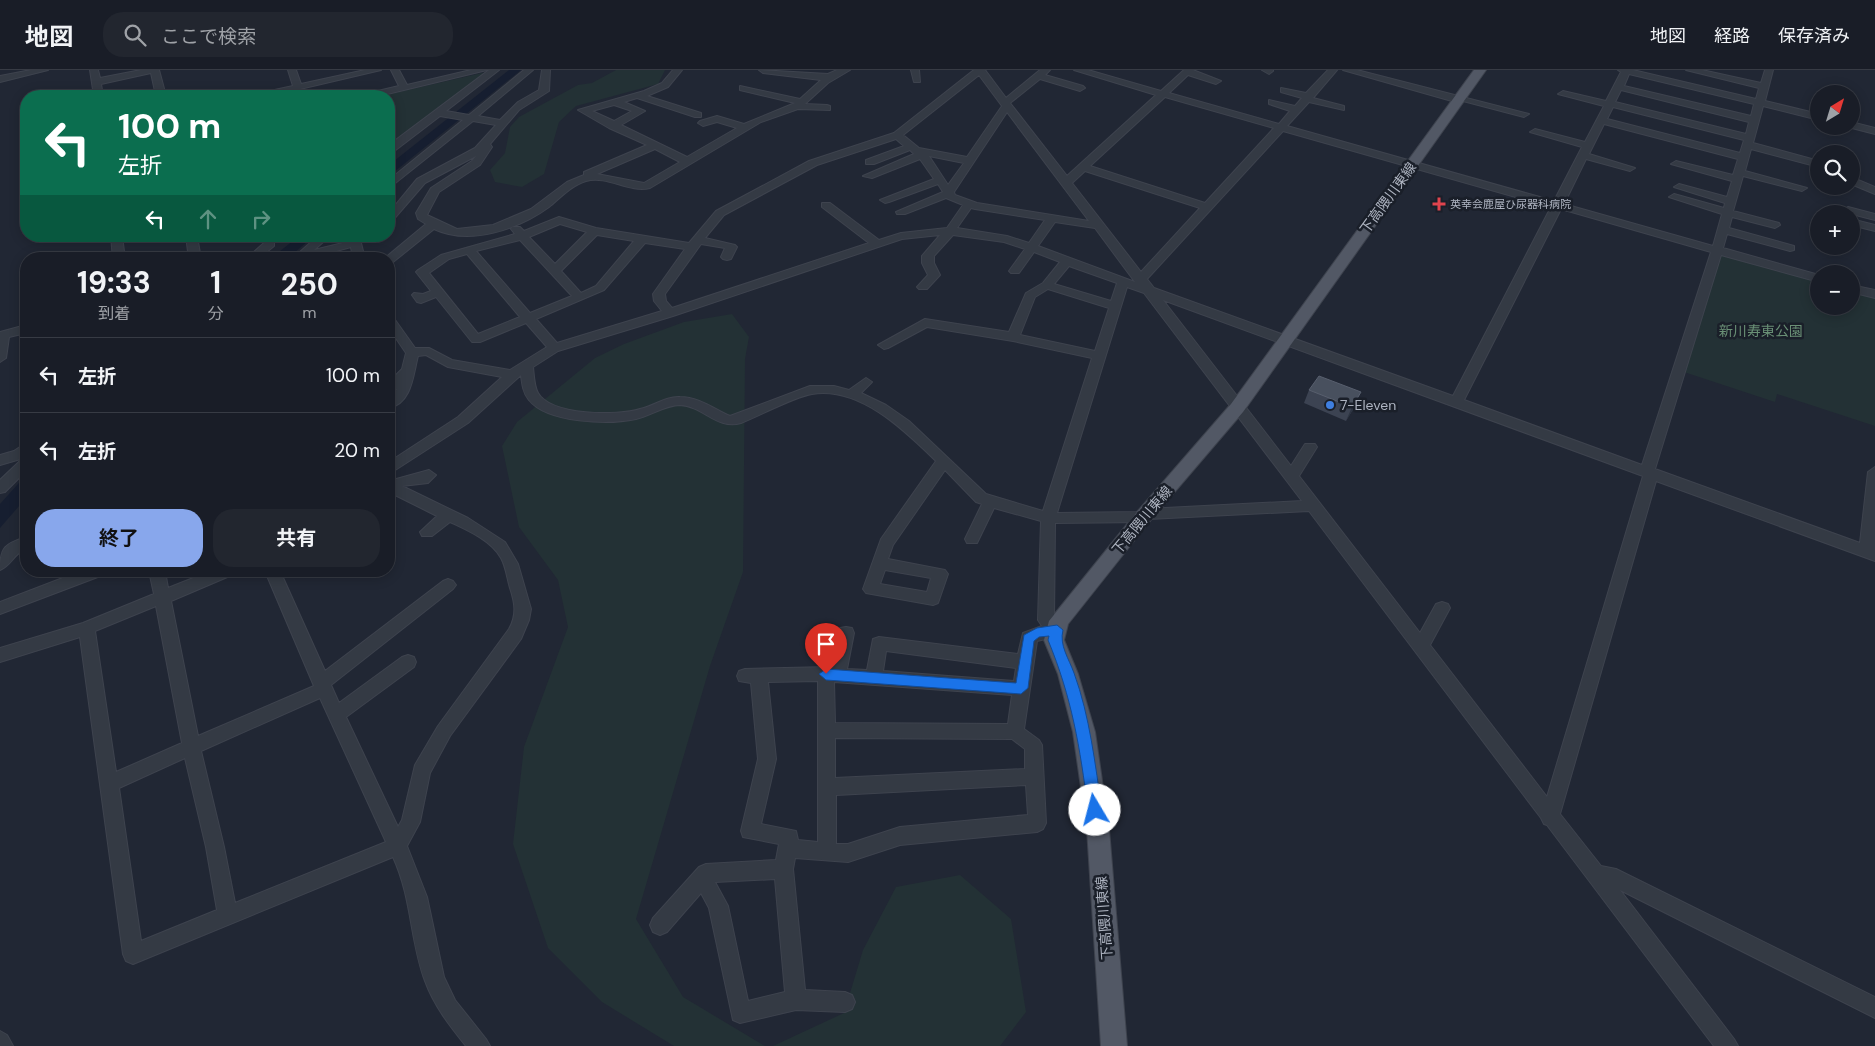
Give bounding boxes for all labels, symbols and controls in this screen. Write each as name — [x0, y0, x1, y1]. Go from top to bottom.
search box — [103, 12, 453, 57]
text: 地図 — [25, 21, 73, 52]
icon: search — [121, 21, 149, 49]
text: ここで検索 — [161, 24, 256, 49]
text: 地図 — [1650, 24, 1686, 48]
text: 経路 — [1714, 24, 1750, 48]
text: 保存済み — [1778, 24, 1850, 48]
north arrow — [1810, 85, 1860, 135]
map controls — [1810, 85, 1860, 315]
text: 100 m — [118, 103, 221, 149]
icon: left — [35, 110, 100, 175]
button: search — [1810, 145, 1860, 195]
text: 左折 — [118, 151, 162, 180]
street label: 下高隈川東線 — [1356, 159, 1420, 237]
marker: 英幸会鹿屋ひ尿器科病院 — [1432, 197, 1446, 211]
place label: 英幸会鹿屋ひ尿器科病院 — [1450, 197, 1571, 211]
icon: left — [141, 205, 169, 233]
icon: ahead — [194, 205, 222, 233]
icon: right — [247, 205, 275, 233]
button: + — [1810, 205, 1860, 255]
text: 19:33 — [77, 263, 151, 302]
text: 1 — [210, 263, 221, 302]
text: 250 — [281, 265, 338, 304]
button: − — [1810, 265, 1860, 315]
text: m — [302, 302, 317, 323]
text: 到着 — [98, 303, 130, 324]
text: 分 — [208, 303, 224, 324]
park label: 新川寿東公園 — [1719, 322, 1803, 340]
icon: left — [35, 361, 63, 389]
text: 100 m — [326, 363, 380, 388]
text: 左折 — [78, 364, 116, 389]
place label: 7-Eleven — [1340, 396, 1396, 414]
marker: 7-Eleven — [1324, 399, 1336, 411]
icon: left — [35, 436, 63, 464]
text: 20 m — [334, 438, 380, 463]
text: 左折 — [78, 439, 116, 464]
street label: 下高隈川東線 — [1108, 482, 1176, 558]
button: 終了 — [35, 509, 203, 567]
button: 共有 — [213, 509, 380, 567]
pin — [805, 623, 847, 674]
icon: arrive — [812, 630, 840, 658]
position arrow — [1068, 783, 1120, 835]
street label: 下高隈川東線 — [1092, 875, 1116, 961]

